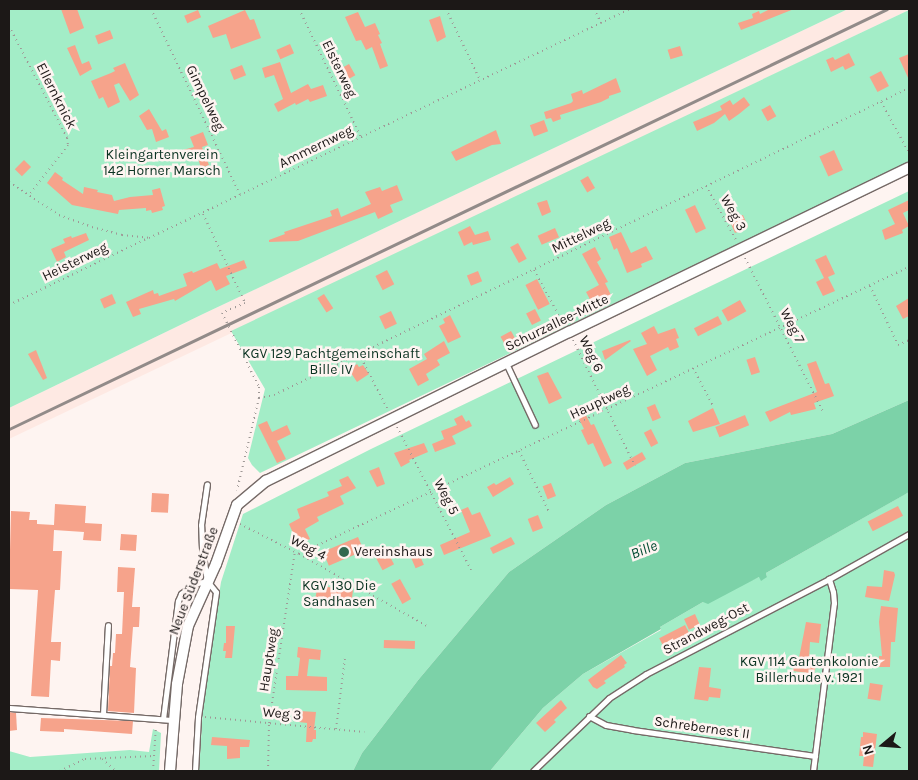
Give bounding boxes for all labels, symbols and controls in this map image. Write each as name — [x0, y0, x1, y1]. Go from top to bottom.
street label: Elsterweg — [318, 38, 360, 100]
street label: Ellernknick — [32, 60, 80, 132]
street label: Gimpelweg — [182, 62, 228, 134]
street label: Ammernweg — [276, 122, 356, 172]
park label: Kleingartenverein 142 Horner Marsch — [103, 147, 221, 180]
street label: Weg 3 — [716, 192, 750, 234]
street label: Mittelweg — [549, 215, 613, 257]
street label: Heisterweg — [39, 239, 111, 285]
street label: Schurzallee-Mitte — [503, 291, 611, 355]
street label: Weg 7 — [776, 306, 808, 346]
street label: Weg 6 — [575, 333, 607, 375]
park label: KGV 129 Pachtgemeinschaft Bille IV — [242, 346, 420, 378]
street label: Hauptweg — [567, 381, 633, 423]
street label: Weg 5 — [430, 476, 462, 518]
street label: Neue Süderstraße — [166, 525, 222, 637]
street label: Weg 4 — [287, 532, 329, 564]
water label: Bille — [628, 537, 660, 563]
place label: Vereinshaus — [354, 544, 433, 560]
marker: Vereinshaus — [338, 546, 350, 558]
park label: KGV 130 Die Sandhasen — [302, 578, 376, 610]
street label: Strandweg-Ost — [660, 599, 752, 659]
street label: Hauptweg — [256, 627, 282, 693]
park label: KGV 114 Gartenkolonie Billerhude v. 1921 — [740, 654, 878, 686]
street label: Weg 3 — [262, 704, 302, 724]
street label: Schrebernest II — [653, 713, 751, 743]
north arrow — [858, 720, 908, 770]
text: N — [859, 742, 878, 757]

